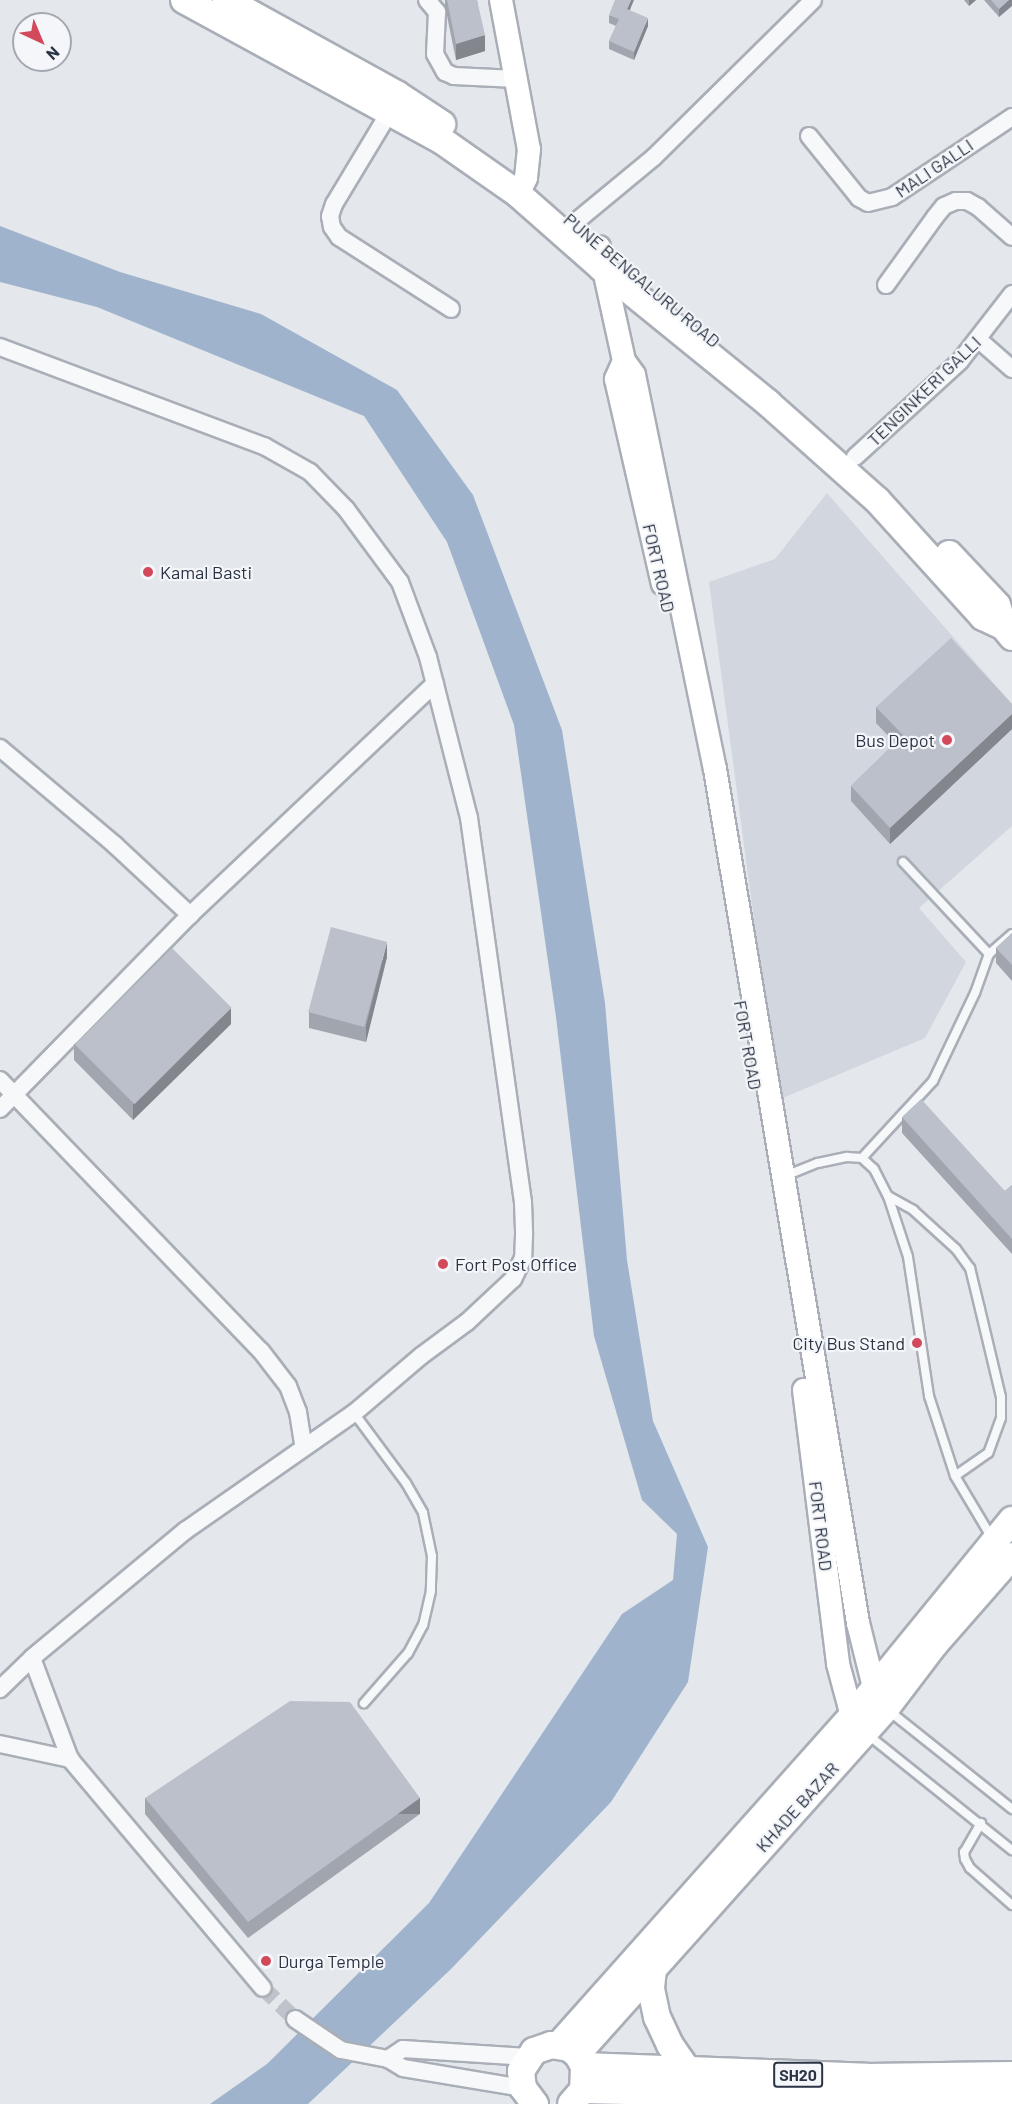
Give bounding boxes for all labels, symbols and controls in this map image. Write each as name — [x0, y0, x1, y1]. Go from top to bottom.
north arrow — [12, 12, 72, 72]
text: N — [43, 43, 64, 64]
street label: MALI GALLI — [891, 134, 977, 202]
street label: PUNE BENGALURU ROAD — [559, 208, 725, 352]
street label: TENGINKERI GALLI — [863, 331, 985, 451]
street label: FORT ROAD — [638, 522, 680, 614]
place label: Kamal Basti — [160, 561, 252, 583]
marker: Kamal Basti — [141, 565, 155, 579]
place label: Bus Depot — [855, 729, 935, 751]
marker: Bus Depot — [940, 733, 954, 747]
street label: FORT ROAD — [730, 999, 766, 1091]
place label: Fort Post Office — [455, 1253, 577, 1275]
marker: Fort Post Office — [436, 1257, 450, 1271]
place label: City Bus Stand — [792, 1332, 905, 1354]
marker: City Bus Stand — [910, 1336, 924, 1350]
street label: FORT ROAD — [805, 1480, 837, 1572]
street label: KHADE BAZAR — [751, 1758, 843, 1856]
place label: Durga Temple — [278, 1950, 384, 1972]
marker: Durga Temple — [259, 1954, 273, 1968]
road number: SH20 — [772, 2062, 824, 2088]

